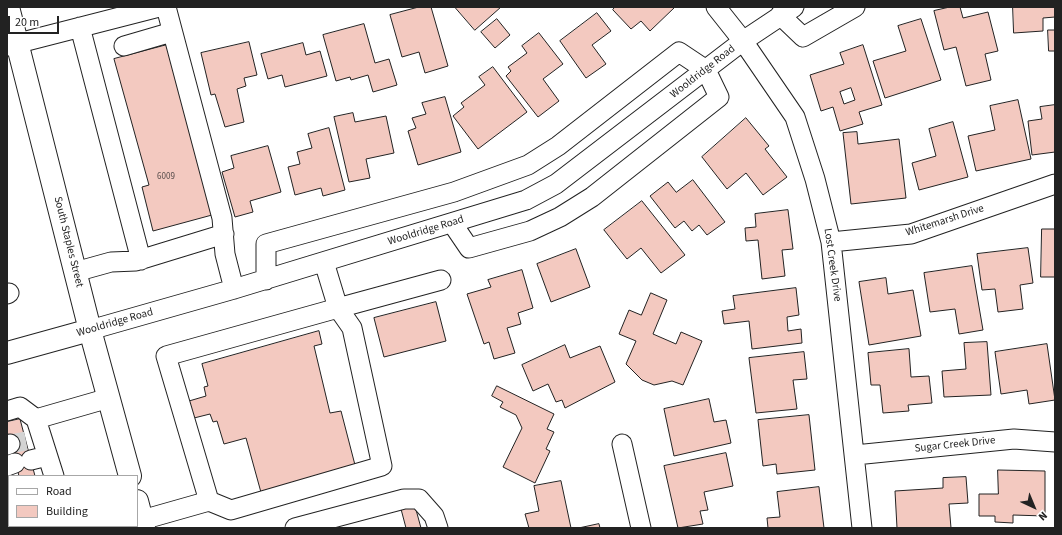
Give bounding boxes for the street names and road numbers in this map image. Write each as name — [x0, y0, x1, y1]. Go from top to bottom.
street label: Wooldridge Road — [668, 43, 738, 101]
street label: South Staples Street — [50, 195, 86, 289]
street label: Whitemarsh Drive — [904, 202, 986, 240]
street label: Wooldridge Road — [386, 213, 466, 249]
street label: Lost Creek Drive — [820, 228, 844, 302]
street label: Wooldridge Road — [75, 306, 155, 340]
street label: Sugar Creek Drive — [914, 434, 996, 456]

